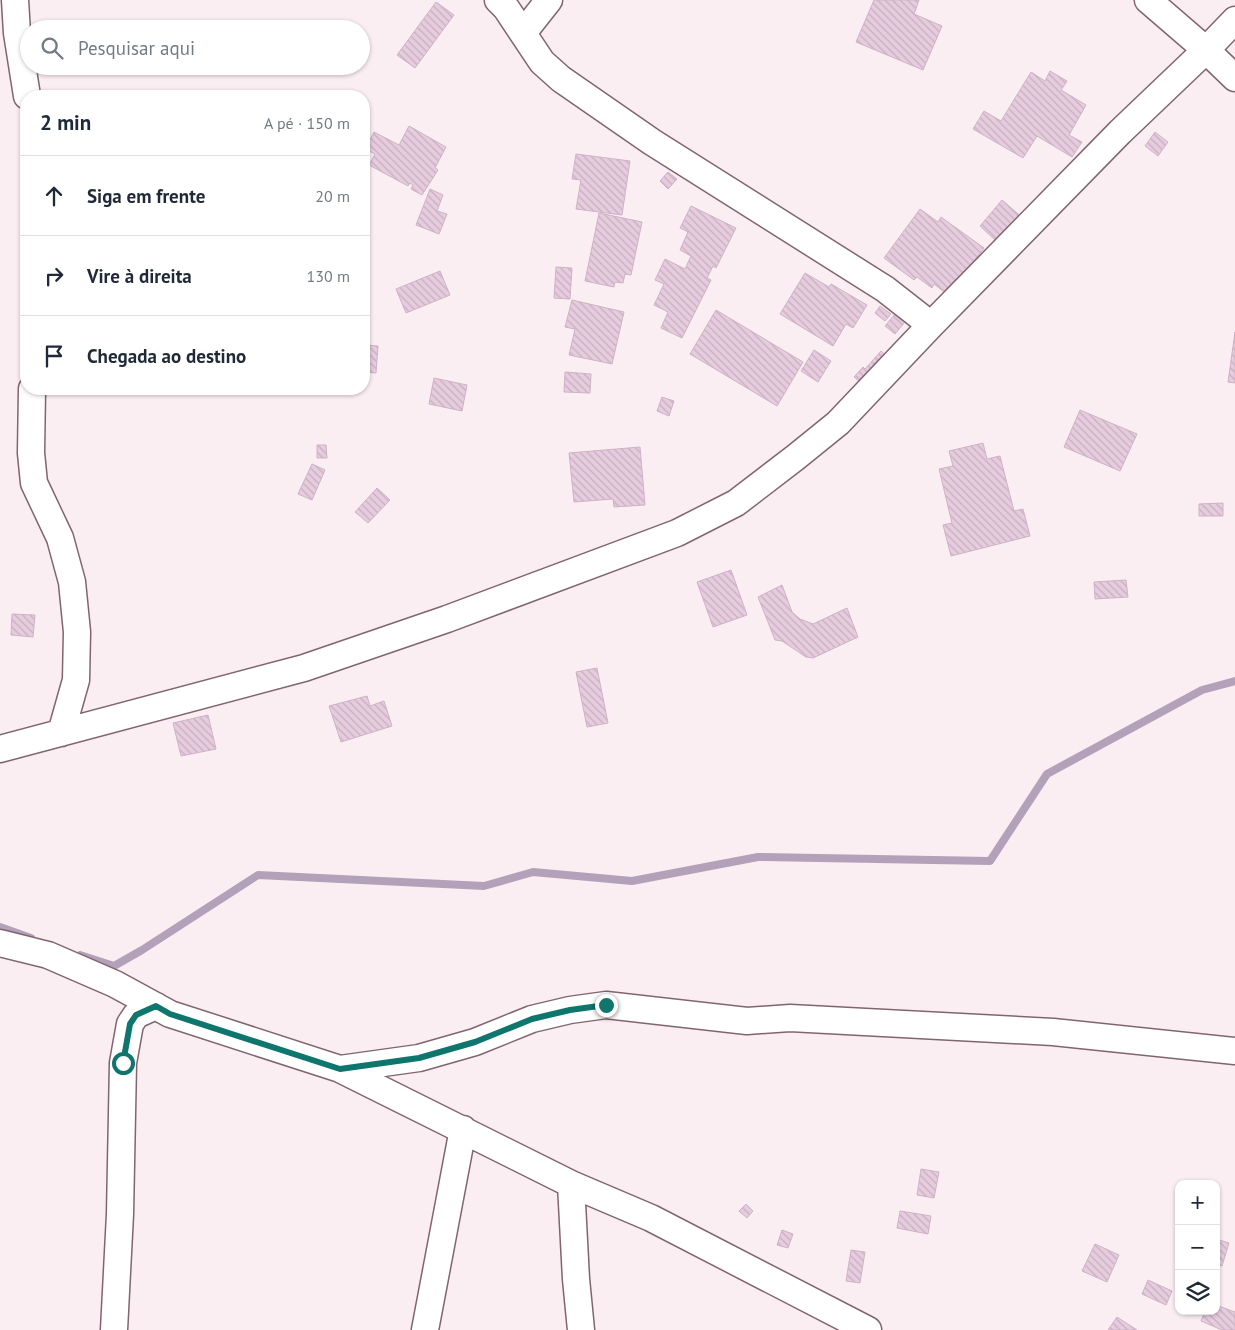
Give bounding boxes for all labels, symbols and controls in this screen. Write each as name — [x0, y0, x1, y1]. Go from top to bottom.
search box — [20, 20, 370, 75]
icon: search — [38, 34, 66, 62]
text: Pesquisar aqui — [78, 36, 195, 60]
text: 2 min — [40, 109, 91, 136]
text: A pé · 150 m — [264, 113, 350, 133]
icon: ahead — [40, 182, 68, 210]
text: Siga em frente — [87, 184, 205, 208]
text: 20 m — [315, 186, 350, 206]
icon: right — [40, 262, 68, 290]
text: Vire à direita — [87, 264, 192, 288]
text: 130 m — [307, 266, 350, 286]
icon: arrive — [40, 342, 68, 370]
text: Chegada ao destino — [87, 344, 246, 368]
route end — [595, 994, 618, 1017]
route start — [112, 1052, 135, 1075]
map controls — [1175, 1180, 1220, 1315]
button: + — [1175, 1180, 1220, 1225]
button: − — [1175, 1225, 1220, 1270]
button: layers — [1175, 1270, 1220, 1315]

